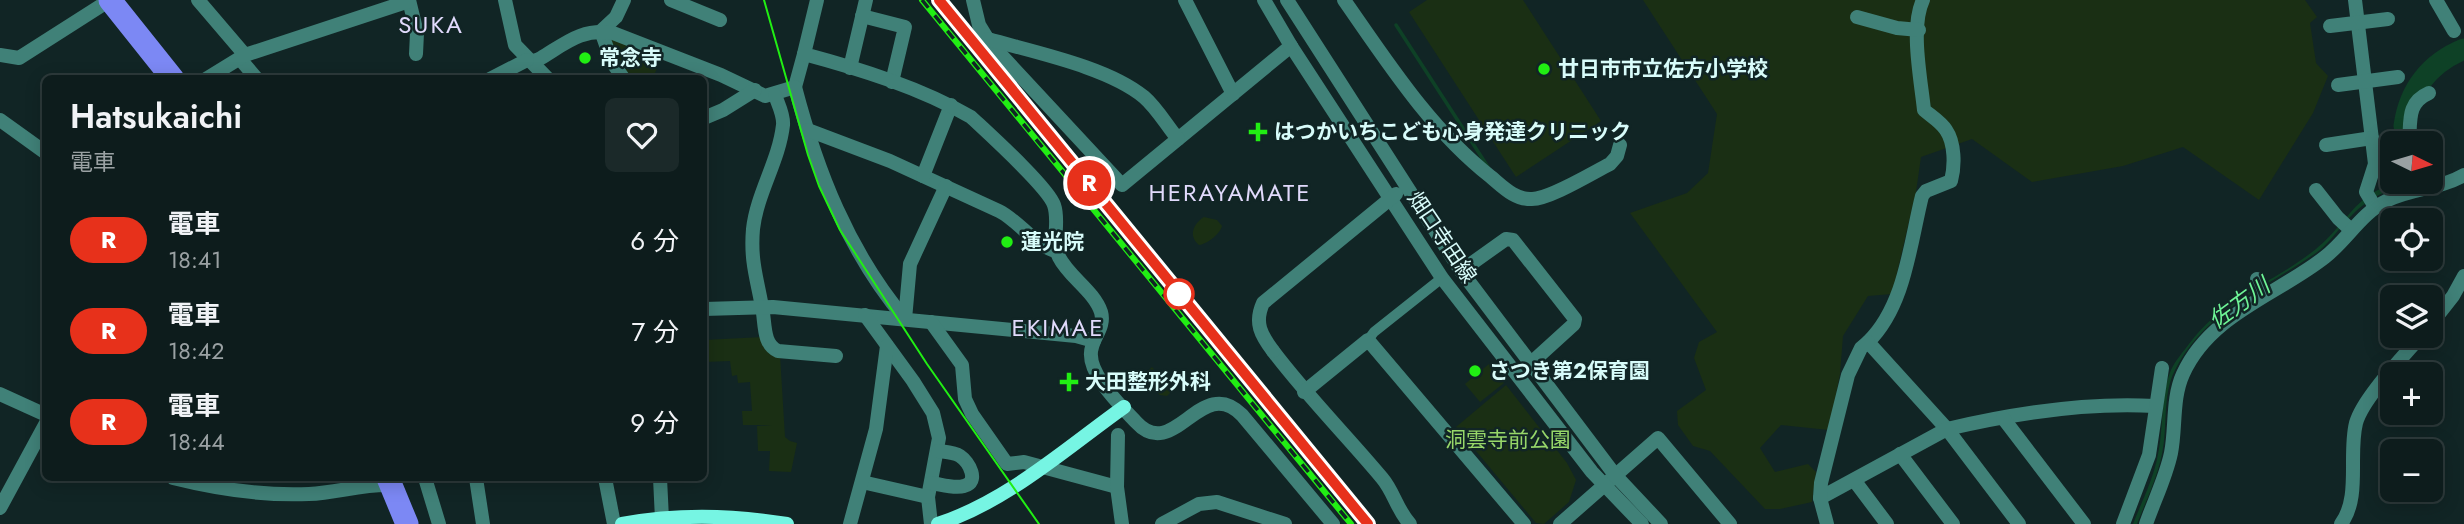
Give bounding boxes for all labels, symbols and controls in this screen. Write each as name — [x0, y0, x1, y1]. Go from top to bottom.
district label: SUKA — [398, 7, 464, 42]
place label: 常念寺 — [599, 43, 662, 73]
marker: 常念寺 — [577, 50, 593, 66]
place label: 廿日市市立佐方小学校 — [1558, 54, 1768, 84]
marker: 廿日市市立佐方小学校 — [1536, 61, 1552, 77]
text: Hatsukaichi — [70, 93, 242, 140]
button: heart — [605, 98, 679, 172]
place label: はつかいちこども心身発達クリニック — [1274, 117, 1631, 147]
marker: はつかいちこども心身発達クリニック — [1248, 122, 1268, 142]
north arrow — [2380, 131, 2443, 194]
map controls — [2380, 131, 2443, 502]
text: 電車 — [70, 145, 116, 179]
line badge: R — [1066, 160, 1112, 206]
text: R — [1081, 165, 1097, 200]
district label: HERAYAMATE — [1149, 175, 1311, 210]
street label: 畑口寺田線 — [1400, 185, 1484, 289]
text: 電車 — [168, 205, 220, 243]
button: locate — [2380, 208, 2443, 271]
text: R — [101, 222, 116, 257]
text: 6 分 — [630, 222, 679, 260]
place label: 蓮光院 — [1021, 227, 1084, 257]
marker: 蓮光院 — [999, 234, 1015, 250]
text: 18:41 — [168, 243, 222, 277]
water label: 佐方川 — [2201, 267, 2279, 337]
unlabelled marker — [1164, 279, 1194, 309]
button: layers — [2380, 285, 2443, 348]
text: 電車 — [168, 296, 220, 334]
district label: EKIMAE — [1011, 310, 1105, 345]
text: R — [101, 313, 116, 348]
text: 7 分 — [632, 313, 679, 351]
text: 18:42 — [168, 334, 224, 368]
place label: さつき第2保育園 — [1489, 356, 1650, 386]
button: + — [2380, 362, 2443, 425]
marker: さつき第2保育園 — [1467, 363, 1483, 379]
place label: 大田整形外科 — [1085, 367, 1211, 397]
marker: 大田整形外科 — [1059, 372, 1079, 392]
text: 電車 — [168, 387, 220, 425]
text: R — [101, 404, 116, 439]
text: 9 分 — [630, 404, 679, 442]
text: 18:44 — [168, 425, 225, 459]
park label: 洞雲寺前公園 — [1445, 425, 1571, 455]
button: − — [2380, 439, 2443, 502]

